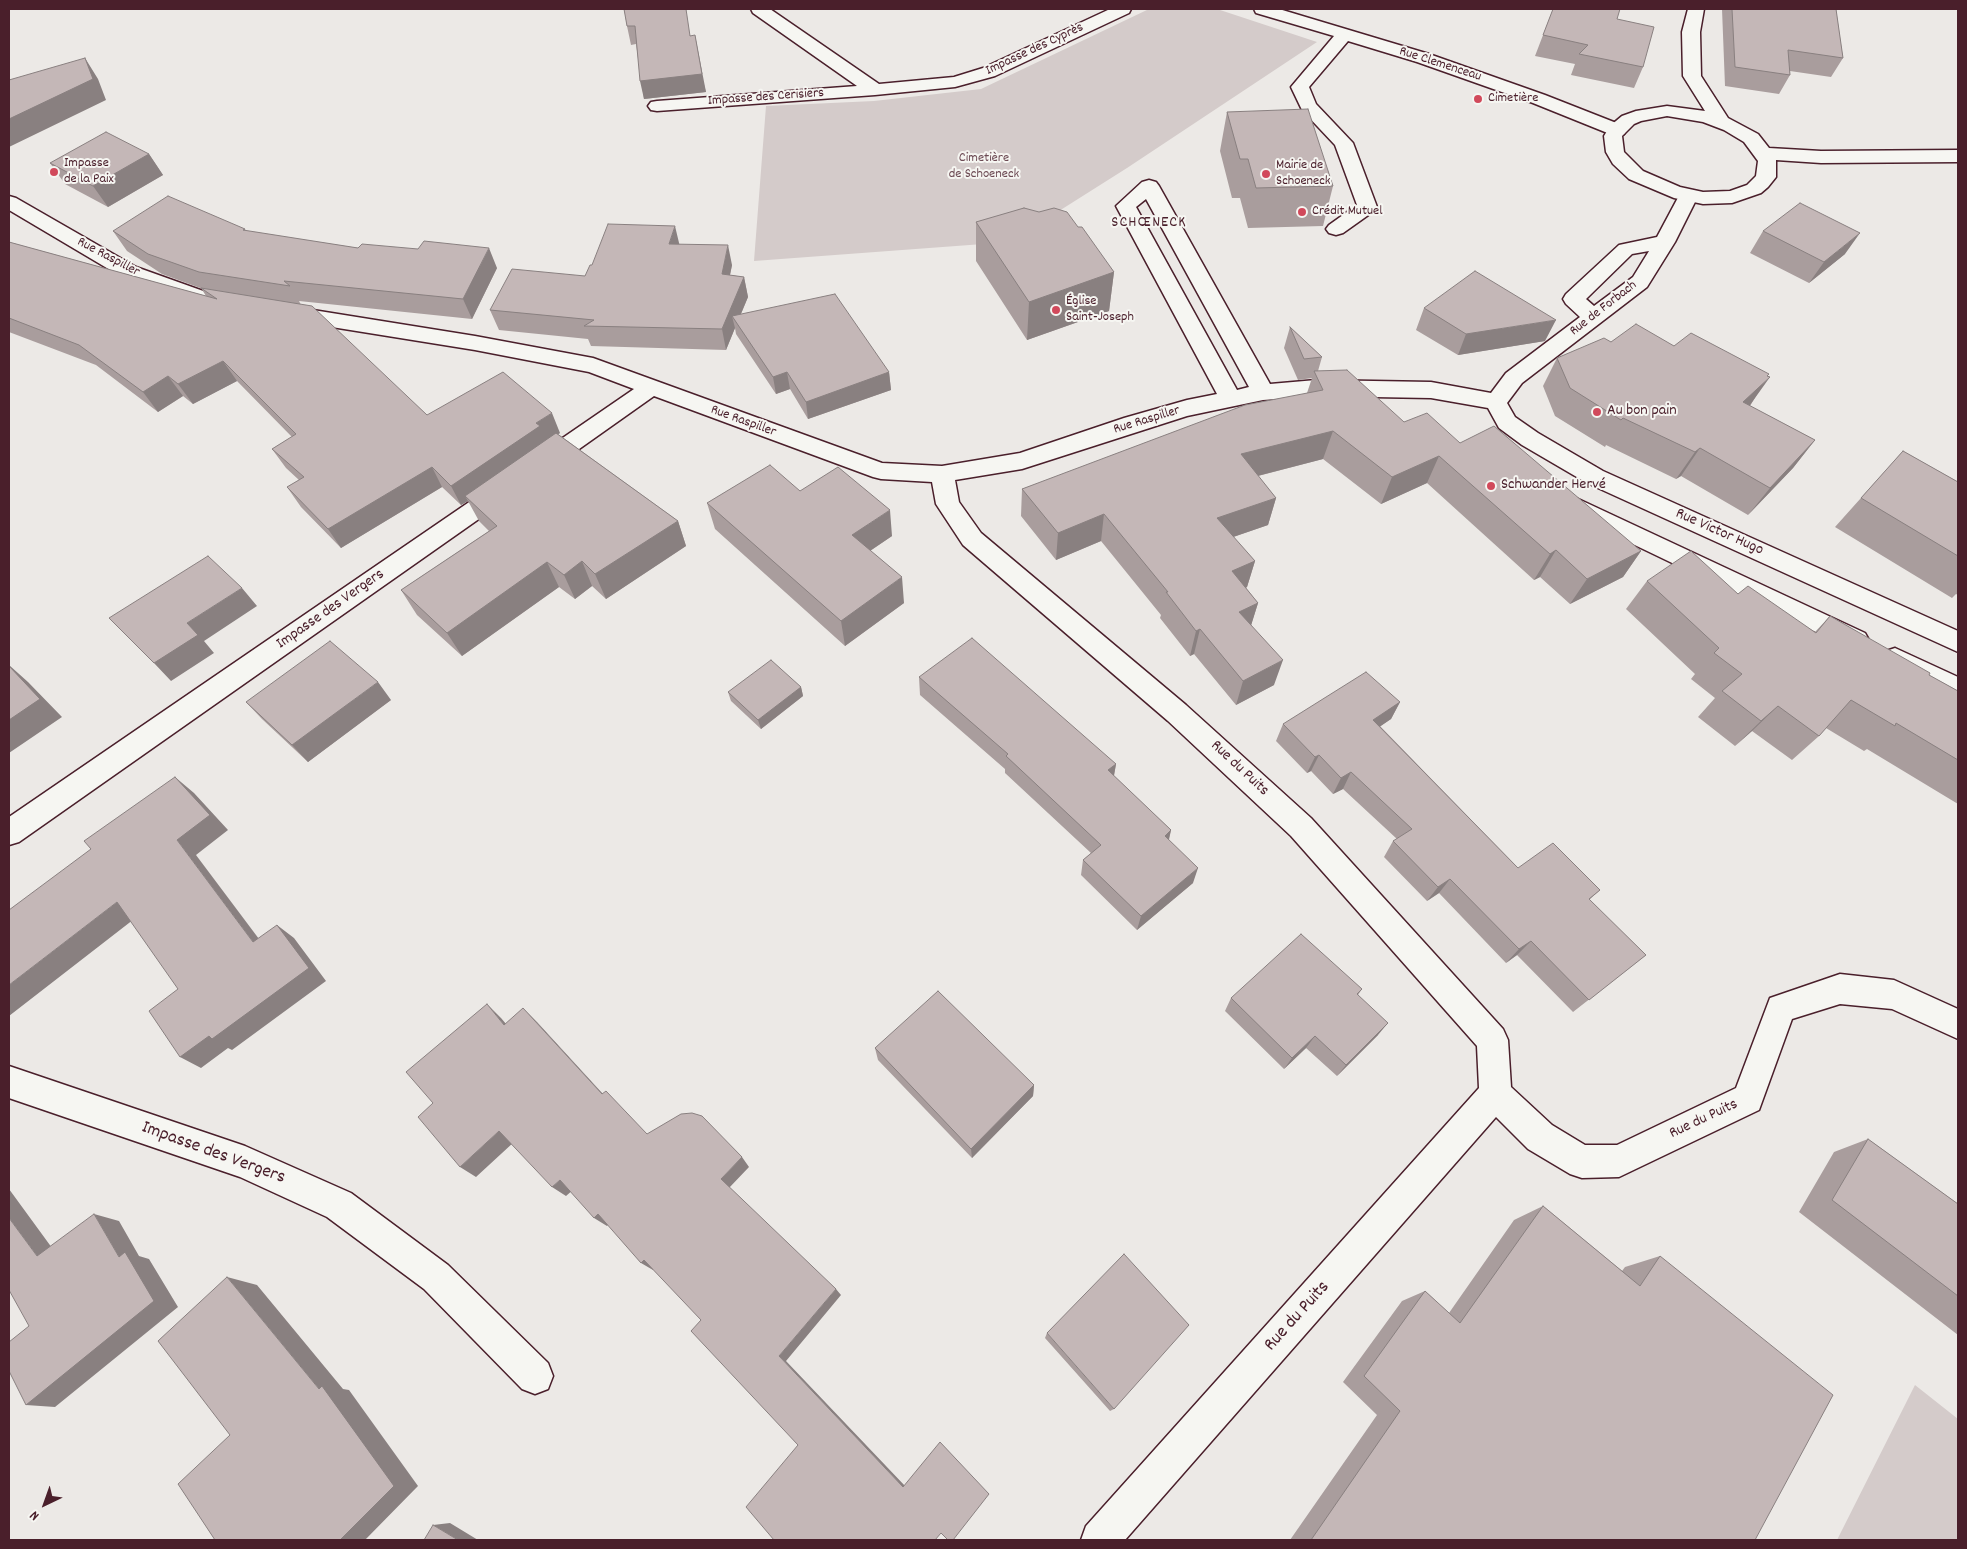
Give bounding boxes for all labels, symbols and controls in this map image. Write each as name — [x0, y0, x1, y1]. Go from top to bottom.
street label: Impasse des Cyprès — [983, 20, 1087, 80]
street label: Rue Clemenceau — [1397, 44, 1483, 86]
street label: Impasse des Cerisiers — [707, 86, 825, 110]
place label: Cimetière — [1488, 91, 1538, 107]
marker: Cimetière — [1472, 93, 1484, 105]
park label: Cimetière de Schoeneck — [949, 151, 1019, 184]
place label: Impasse de la Paix — [64, 156, 114, 188]
place label: Mairie de Schoeneck — [1276, 158, 1331, 190]
marker: Impasse de la Paix — [48, 166, 60, 178]
marker: Mairie de Schoeneck — [1260, 168, 1272, 180]
place label: Crédit Mutuel — [1312, 204, 1383, 220]
marker: Crédit Mutuel — [1296, 206, 1308, 218]
district label: SCHŒNECK — [1110, 214, 1188, 234]
street label: Rue Raspiller — [74, 234, 142, 282]
street label: Rue de Forbach — [1567, 278, 1641, 340]
place label: Église Saint-Joseph — [1066, 294, 1134, 326]
marker: Église Saint-Joseph — [1050, 304, 1062, 316]
street label: Rue Raspiller — [708, 402, 778, 442]
place label: Au bon pain — [1607, 402, 1677, 422]
street label: Rue Raspiller — [1112, 403, 1182, 439]
marker: Au bon pain — [1591, 406, 1603, 418]
place label: Schwander Hervé — [1501, 476, 1606, 496]
marker: Schwander Hervé — [1485, 480, 1497, 492]
street label: Rue Victor Hugo — [1672, 505, 1766, 561]
street label: Impasse des Vergers — [273, 566, 389, 654]
street label: Rue du Puits — [1206, 737, 1272, 801]
street label: Rue du Puits — [1667, 1096, 1741, 1144]
street label: Impasse des Vergers — [138, 1117, 288, 1191]
street label: Rue du Puits — [1260, 1277, 1336, 1357]
north arrow — [20, 1479, 70, 1529]
text: N — [26, 1505, 44, 1525]

